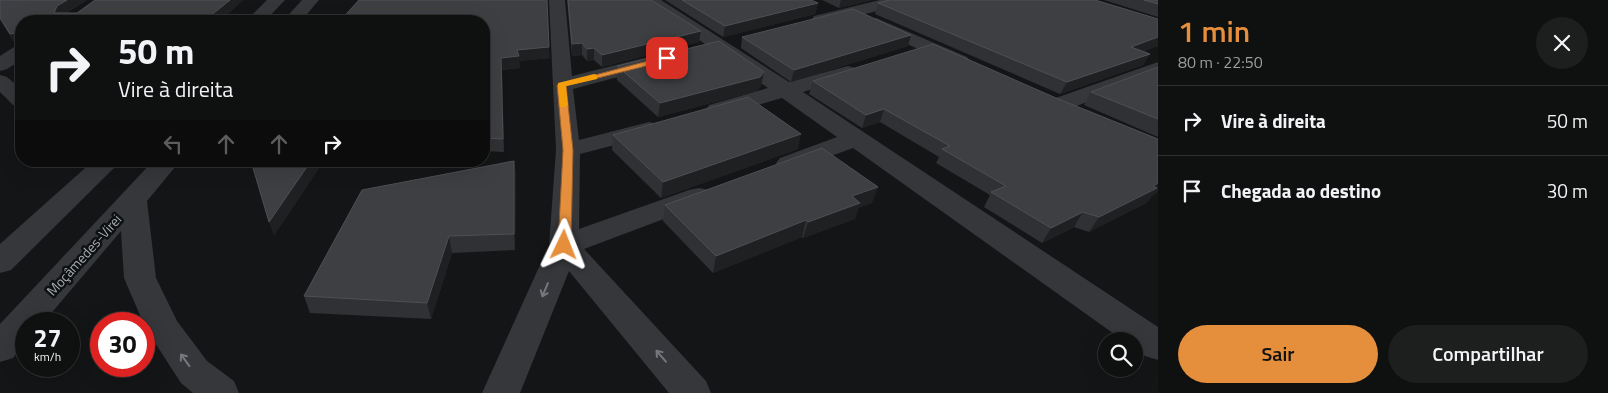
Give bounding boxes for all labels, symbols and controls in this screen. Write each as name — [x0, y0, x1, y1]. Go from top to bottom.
text: 1 min — [1178, 8, 1250, 54]
button: close — [1536, 17, 1588, 69]
text: 50 m — [118, 24, 194, 78]
icon: right — [35, 35, 100, 100]
pin — [646, 37, 688, 79]
icon: arrive — [653, 44, 681, 72]
text: 80 m · 22:50 — [1178, 50, 1263, 74]
text: Vire à direita — [118, 72, 233, 106]
text: Vire à direita — [1221, 106, 1326, 135]
text: 50 m — [1547, 106, 1588, 135]
icon: right — [1178, 107, 1206, 135]
icon: left — [159, 130, 187, 158]
icon: ahead — [212, 130, 240, 158]
icon: ahead — [265, 130, 293, 158]
icon: right — [318, 130, 346, 158]
text: Chegada ao destino — [1221, 176, 1381, 205]
text: 30 m — [1547, 176, 1588, 205]
icon: arrive — [1178, 177, 1206, 205]
street label: Moçâmedes-Virei — [41, 209, 126, 300]
position arrow — [537, 218, 589, 270]
one-way arrow — [540, 282, 550, 297]
speed limit sign: 30 — [90, 312, 155, 377]
text: 27 — [33, 319, 62, 357]
button: Sair — [1178, 325, 1378, 383]
button: Compartilhar — [1388, 325, 1588, 383]
map controls — [1098, 332, 1143, 377]
button: search — [1098, 332, 1143, 377]
text: km/h — [34, 347, 61, 366]
one-way arrow — [655, 350, 666, 363]
one-way arrow — [180, 353, 190, 367]

